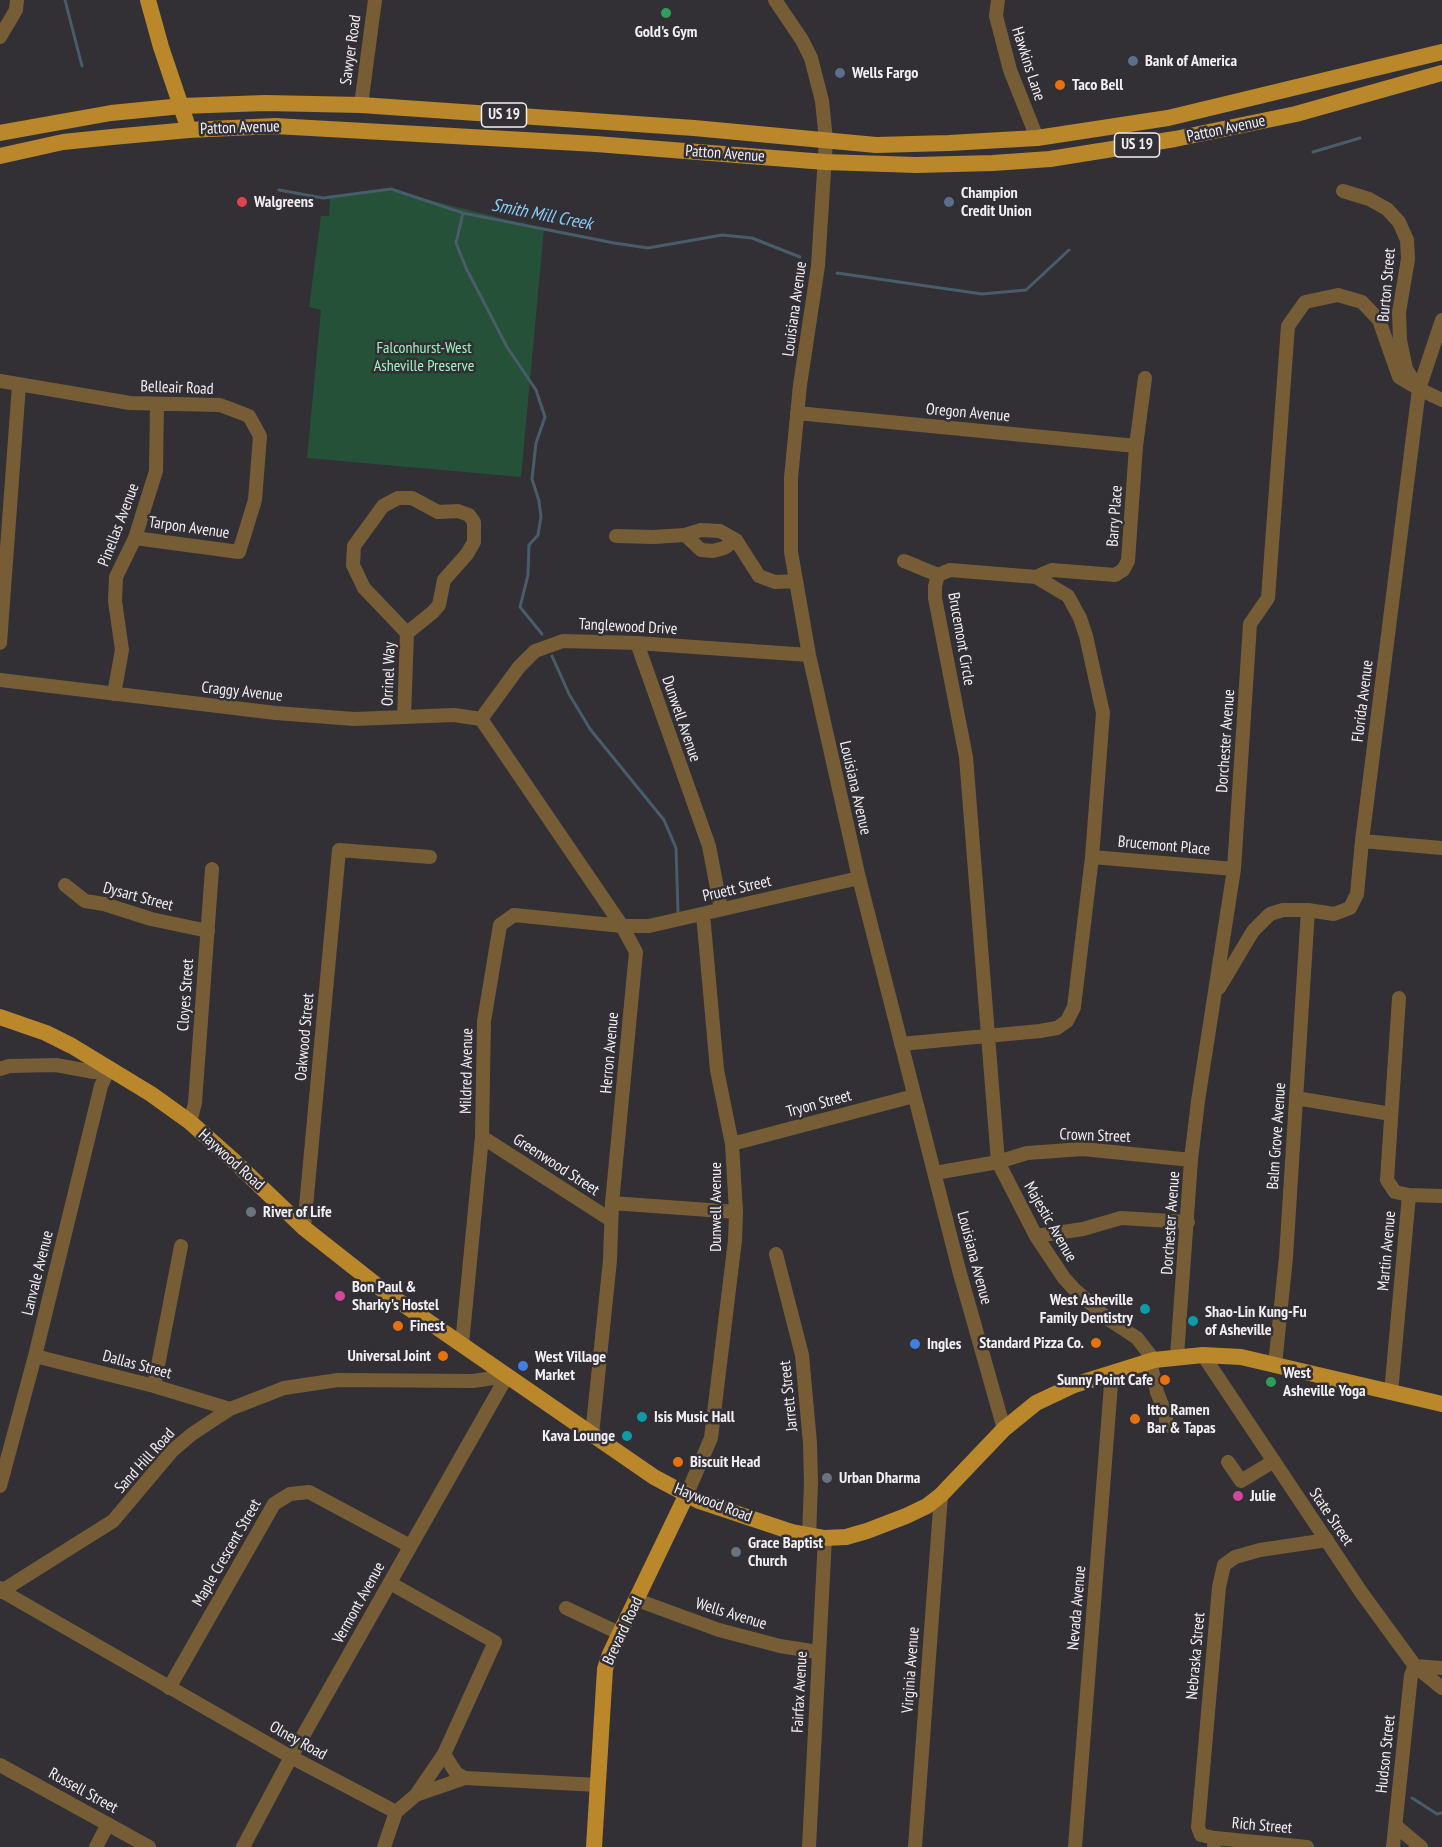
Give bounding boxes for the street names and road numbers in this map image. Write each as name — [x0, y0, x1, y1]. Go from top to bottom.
street label: Sawyer Road — [337, 14, 365, 86]
street label: Hawkins Lane — [1007, 25, 1049, 103]
road number: US 19 — [482, 103, 526, 127]
street label: Patton Avenue — [1185, 111, 1267, 147]
street label: Patton Avenue — [200, 117, 280, 139]
road number: US 19 — [1114, 133, 1160, 157]
street label: Patton Avenue — [685, 142, 765, 166]
street label: Burton Street — [1374, 247, 1400, 323]
street label: Louisiana Avenue — [779, 260, 811, 358]
street label: Belleair Road — [140, 377, 214, 399]
street label: Oregon Avenue — [925, 400, 1011, 426]
street label: Pinellas Avenue — [94, 481, 144, 569]
street label: Barry Place — [1103, 485, 1127, 547]
street label: Tarpon Avenue — [147, 513, 231, 543]
street label: Brucemont Circle — [943, 591, 979, 687]
street label: Tanglewood Drive — [578, 615, 678, 639]
street label: Orrinel Way — [378, 641, 400, 707]
street label: Florida Avenue — [1348, 659, 1378, 743]
street label: Dunwell Avenue — [657, 674, 705, 764]
street label: Craggy Avenue — [200, 678, 284, 706]
street label: Dorchester Avenue — [1213, 689, 1239, 793]
street label: Louisiana Avenue — [835, 739, 875, 837]
street label: Brucemont Place — [1117, 832, 1211, 860]
street label: Pruett Street — [701, 872, 773, 906]
street label: Dysart Street — [101, 878, 175, 916]
street label: Cloyes Street — [174, 958, 198, 1032]
street label: Oakwood Street — [292, 992, 318, 1082]
street label: Herron Avenue — [597, 1011, 623, 1095]
street label: Mildred Avenue — [457, 1028, 477, 1114]
street label: Balm Grove Avenue — [1264, 1082, 1290, 1190]
street label: Tryon Street — [784, 1086, 854, 1122]
street label: Haywood Road — [194, 1125, 268, 1195]
street label: Crown Street — [1059, 1125, 1131, 1147]
street label: Greenwood Street — [509, 1130, 603, 1200]
street label: Dunwell Avenue — [706, 1162, 726, 1252]
street label: Dorchester Avenue — [1158, 1171, 1184, 1275]
street label: Majestic Avenue — [1019, 1178, 1081, 1266]
street label: Louisiana Avenue — [952, 1209, 996, 1307]
street label: Martin Avenue — [1374, 1210, 1400, 1292]
street label: Lanvale Avenue — [18, 1229, 58, 1317]
street label: Dallas Street — [100, 1347, 174, 1383]
street label: Jarrett Street — [776, 1360, 802, 1432]
street label: Sand Hill Road — [111, 1425, 179, 1497]
street label: Haywood Road — [671, 1479, 755, 1527]
street label: State Street — [1305, 1485, 1357, 1549]
street label: Maple Crescent Street — [188, 1496, 266, 1610]
street label: Vermont Avenue — [329, 1559, 389, 1647]
street label: Nevada Avenue — [1064, 1565, 1090, 1651]
street label: Brevard Road — [599, 1594, 647, 1668]
street label: Wells Avenue — [693, 1594, 769, 1634]
street label: Nebraska Street — [1183, 1612, 1209, 1700]
street label: Virginia Avenue — [898, 1626, 924, 1714]
street label: Fairfax Avenue — [788, 1651, 812, 1733]
street label: Hudson Street — [1372, 1714, 1400, 1794]
street label: Olney Road — [266, 1717, 330, 1765]
street label: Russell Street — [45, 1764, 121, 1818]
street label: Rich Street — [1231, 1814, 1293, 1838]

